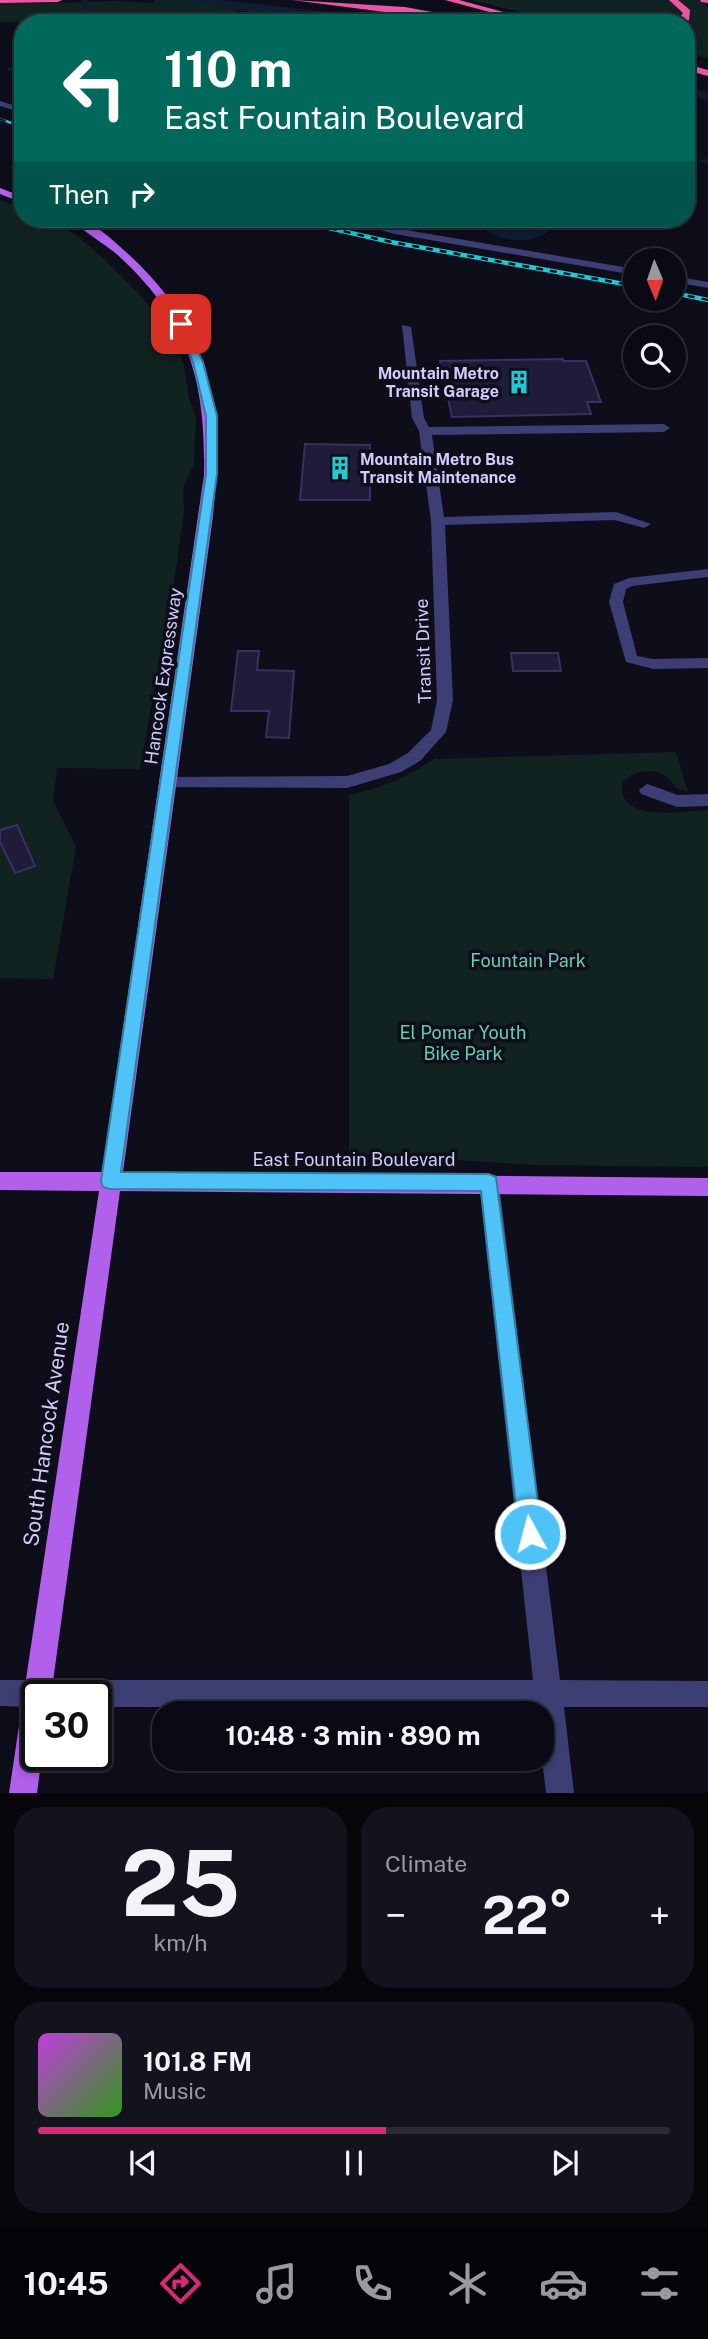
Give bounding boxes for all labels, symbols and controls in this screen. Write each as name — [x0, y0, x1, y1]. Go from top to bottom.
text: 110 m — [164, 40, 292, 98]
icon: left — [49, 42, 140, 133]
text: East Fountain Boulevard — [164, 99, 525, 136]
icon: right — [123, 175, 161, 213]
text: Then — [49, 179, 109, 210]
north arrow — [623, 248, 686, 312]
map controls — [623, 248, 686, 388]
pin — [151, 294, 211, 354]
icon: arrive — [162, 305, 200, 343]
button: search — [623, 325, 686, 388]
place label: Mountain Metro Transit Garage — [378, 364, 499, 401]
building icon: Mountain Metro Transit Garage — [505, 368, 533, 396]
place label: Mountain Metro Bus Transit Maintenance — [360, 450, 516, 487]
building icon: Mountain Metro Bus Transit Maintenance — [326, 454, 354, 482]
street label: Hancock Expressway — [140, 586, 186, 766]
street label: Transit Drive — [411, 598, 435, 704]
park label: Fountain Park — [470, 950, 586, 971]
park label: El Pomar Youth Bike Park — [400, 1022, 526, 1064]
street label: East Fountain Boulevard — [253, 1149, 455, 1170]
street label: South Hancock Avenue — [18, 1320, 74, 1548]
position arrow — [493, 1497, 567, 1571]
speed limit sign: 30 — [21, 1680, 112, 1771]
text: 10:48 · 3 min · 890 m — [225, 1720, 481, 1751]
text: 25 — [121, 1830, 240, 1936]
text: Climate — [385, 1850, 467, 1877]
text: 22° — [482, 1885, 573, 1946]
text: − — [385, 1893, 406, 1938]
text: + — [649, 1893, 670, 1938]
text: km/h — [153, 1929, 208, 1956]
text: 101.8 FM — [143, 2046, 252, 2077]
text: Music — [143, 2077, 207, 2104]
icon: previous — [124, 2144, 162, 2182]
icon: pause — [335, 2144, 373, 2182]
icon: next — [546, 2144, 584, 2182]
icon: directions — [156, 2259, 205, 2308]
icon: music — [252, 2259, 301, 2308]
icon: phone — [348, 2259, 397, 2308]
icon: climate — [443, 2259, 492, 2308]
icon: car — [539, 2259, 588, 2308]
icon: filters — [635, 2259, 684, 2308]
text: 10:45 — [23, 2265, 109, 2302]

